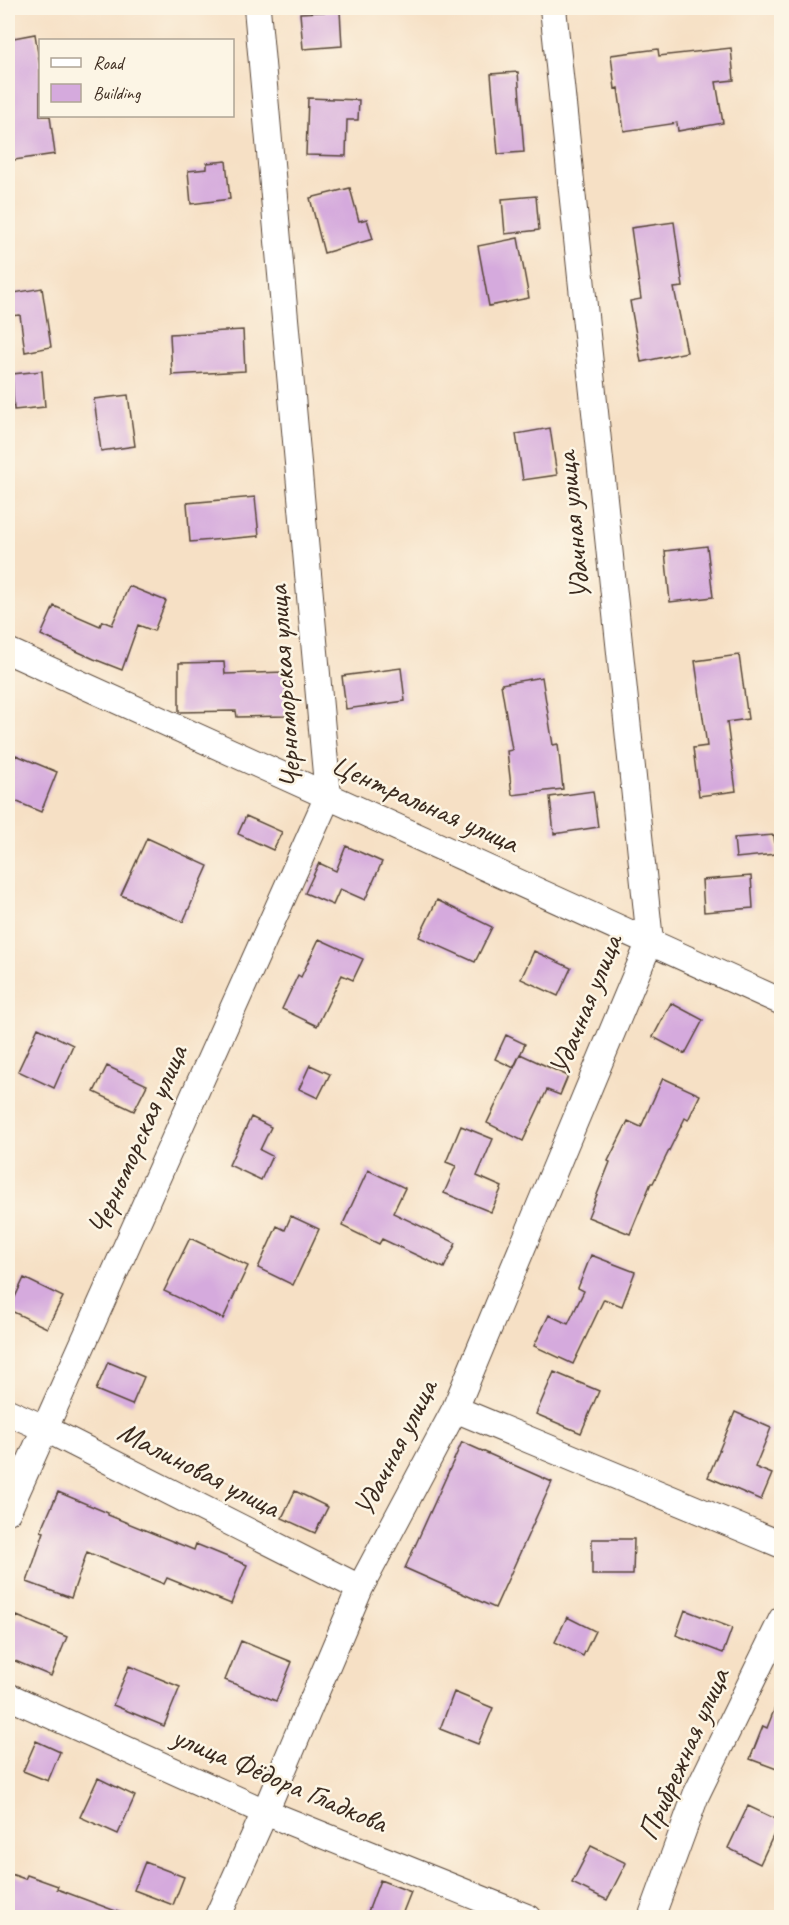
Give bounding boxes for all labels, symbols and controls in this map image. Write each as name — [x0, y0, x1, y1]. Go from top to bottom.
legend — [39, 39, 234, 117]
text: Road — [93, 52, 126, 74]
text: Building — [93, 82, 142, 104]
street label: Удачная улица — [546, 448, 600, 602]
street label: Черноморская улица — [258, 582, 310, 790]
street label: Центральная улица — [325, 745, 526, 862]
street label: Удачная улица — [540, 927, 631, 1081]
street label: Черноморская улица — [78, 1037, 197, 1241]
street label: Удачная улица — [344, 1371, 447, 1523]
street label: Малиновая улица — [112, 1412, 288, 1527]
street label: Прибрежная улица — [628, 1660, 739, 1846]
street label: улица Фёдора Гладкова — [165, 1716, 395, 1842]

